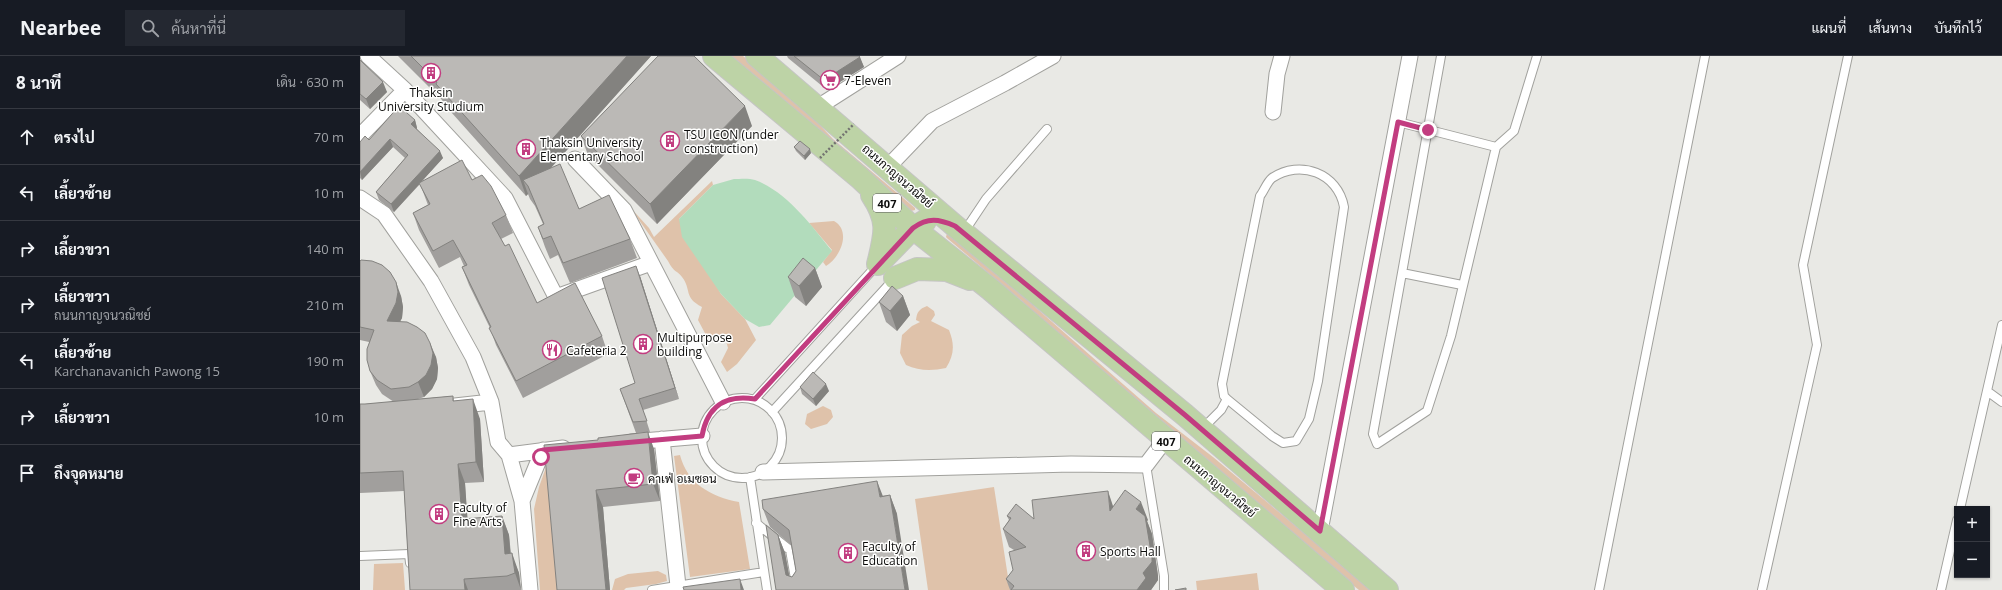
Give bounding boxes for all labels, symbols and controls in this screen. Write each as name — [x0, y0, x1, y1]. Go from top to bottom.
search box — [125, 10, 405, 46]
text: Nearbee — [20, 15, 101, 41]
icon: search — [139, 17, 161, 39]
text: ค้นหาที่นี่ — [171, 18, 226, 38]
text: แผนที่ — [1811, 18, 1846, 37]
text: เส้นทาง — [1868, 18, 1912, 37]
text: บันทึกไว้ — [1934, 18, 1982, 37]
building icon: Thaksin University Studium — [420, 62, 442, 84]
supermarket icon: 7-Eleven — [819, 69, 841, 91]
text: 8 นาที — [16, 71, 61, 94]
place label: 7-Eleven — [844, 72, 891, 89]
text: เดิน · 630 m — [276, 73, 344, 91]
place label: Thaksin University Studium — [378, 84, 484, 115]
route end — [1419, 121, 1437, 139]
icon: ahead — [16, 126, 38, 148]
place label: TSU ICON (under construction) — [684, 126, 779, 157]
text: ตรงไป — [54, 127, 95, 147]
text: 70 m — [314, 128, 344, 146]
building icon: TSU ICON (under construction) — [659, 130, 681, 152]
place label: Thaksin University Elementary School — [540, 134, 644, 165]
building icon: Thaksin University Elementary School — [515, 138, 537, 160]
street label: ถนนกาญจนวณิชย์ — [859, 140, 937, 212]
icon: left — [16, 182, 38, 204]
text: เลี้ยวซ้าย — [54, 183, 111, 203]
text: 10 m — [314, 184, 344, 202]
road number: 407 — [873, 194, 901, 212]
icon: right — [16, 238, 38, 260]
text: เลี้ยวขวา — [54, 239, 110, 259]
text: 140 m — [306, 240, 344, 258]
text: เลี้ยวขวา — [54, 286, 110, 306]
icon: right — [16, 294, 38, 316]
text: 210 m — [306, 296, 344, 314]
text: ถนนกาญจนวณิชย์ — [54, 306, 151, 324]
place label: Multipurpose building — [657, 329, 732, 360]
building icon: Multipurpose building — [632, 333, 654, 355]
restaurant icon: Cafeteria 2 — [541, 339, 563, 361]
text: เลี้ยวซ้าย — [54, 342, 111, 362]
place label: Cafeteria 2 — [566, 342, 627, 359]
icon: left — [16, 350, 38, 372]
text: 190 m — [306, 352, 344, 370]
text: Karchanavanich Pawong 15 — [54, 362, 220, 380]
icon: right — [16, 406, 38, 428]
text: เลี้ยวขวา — [54, 407, 110, 427]
text: 10 m — [314, 408, 344, 426]
road number: 407 — [1152, 432, 1180, 450]
route start — [532, 448, 550, 466]
street label: ถนนกาญจนวณิชย์ — [1180, 451, 1260, 521]
icon: arrive — [16, 462, 38, 484]
text: ถึงจุดหมาย — [54, 463, 124, 483]
cafe icon: คาเฟ่ อเมซอน — [623, 467, 645, 489]
place label: คาเฟ่ อเมซอน — [648, 470, 717, 487]
place label: Faculty of Fine Arts — [453, 499, 508, 530]
building icon: Faculty of Fine Arts — [428, 503, 450, 525]
map controls — [1954, 506, 1990, 578]
button: + — [1954, 506, 1990, 542]
place label: Faculty of Education — [862, 538, 918, 569]
building icon: Sports Hall — [1075, 540, 1097, 562]
building icon: Faculty of Education — [837, 542, 859, 564]
button: − — [1954, 542, 1990, 578]
place label: Sports Hall — [1100, 543, 1161, 560]

